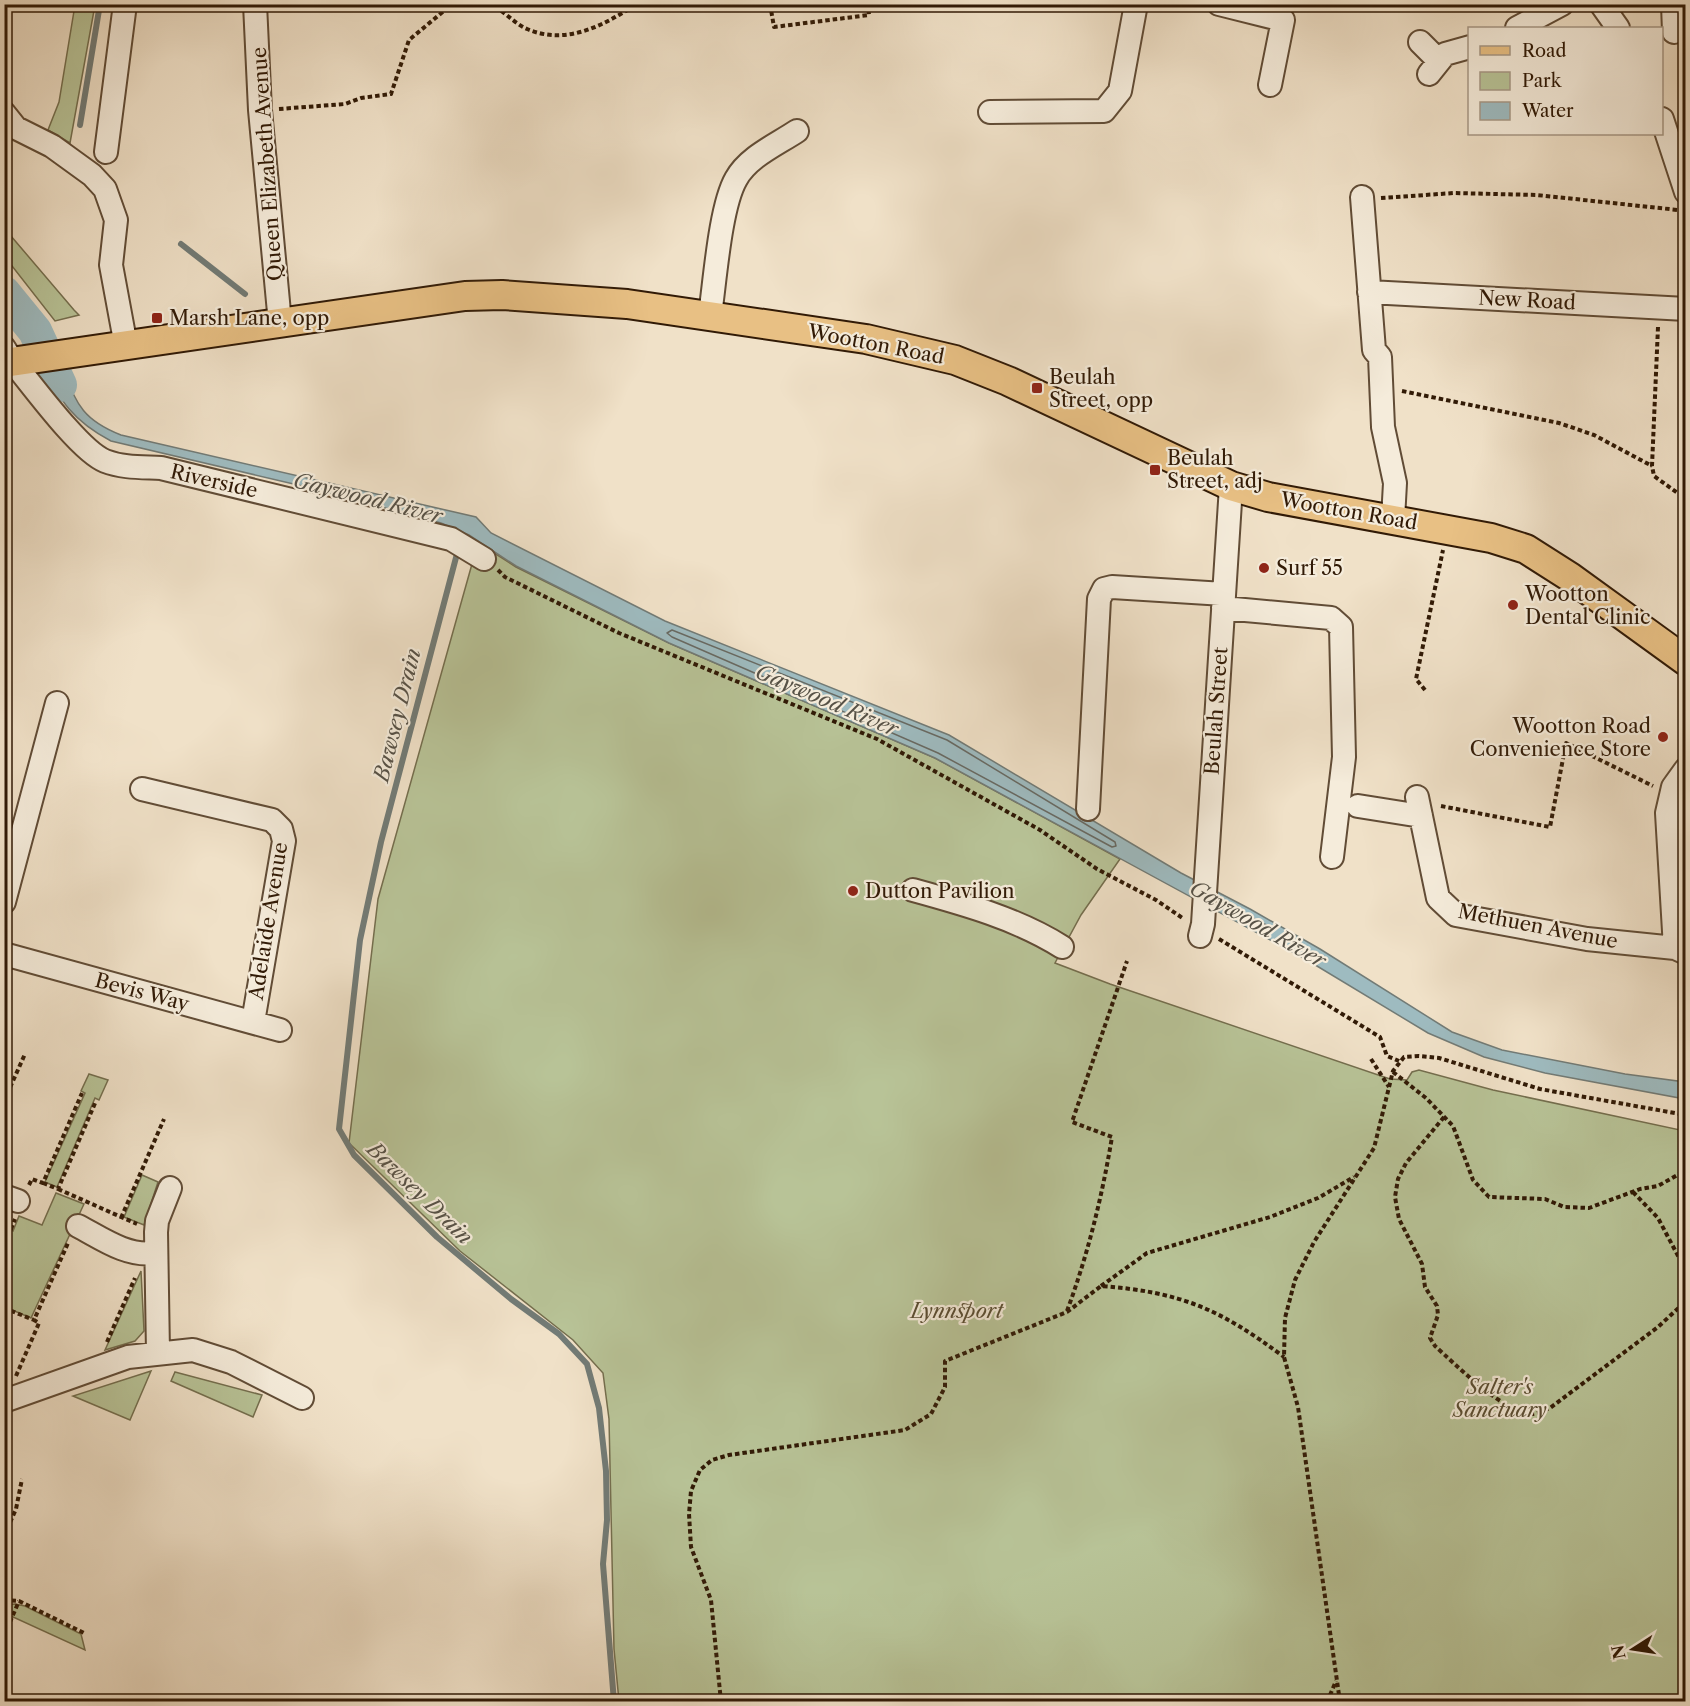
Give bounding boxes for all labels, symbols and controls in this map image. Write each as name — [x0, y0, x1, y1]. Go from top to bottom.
legend — [1468, 27, 1663, 135]
text: Road — [1522, 40, 1567, 62]
street label: Queen Elizabeth Avenue — [247, 46, 287, 282]
text: Park — [1522, 70, 1563, 92]
text: Water — [1521, 100, 1574, 122]
street label: New Road — [1478, 285, 1576, 315]
place label: Marsh Lane, opp — [169, 306, 329, 330]
marker: Marsh Lane, opp — [150, 311, 164, 325]
street label: Wootton Road — [805, 319, 946, 369]
place label: Beulah Street, opp — [1049, 365, 1153, 412]
marker: Beulah Street, opp — [1030, 381, 1044, 395]
place label: Beulah Street, adj — [1167, 446, 1263, 493]
street label: Riverside — [168, 459, 260, 503]
marker: Beulah Street, adj — [1148, 463, 1162, 477]
water label: Gaywood River — [291, 467, 446, 529]
street label: Wootton Road — [1278, 487, 1419, 535]
place label: Surf 55 — [1276, 556, 1343, 580]
marker: Surf 55 — [1257, 561, 1271, 575]
place label: Wootton Dental Clinic — [1524, 582, 1650, 629]
marker: Wootton Dental Clinic — [1506, 598, 1520, 612]
water label: Bawsey Drain — [368, 646, 426, 786]
street label: Beulah Street — [1200, 646, 1232, 776]
water label: Gaywood River — [752, 659, 903, 742]
place label: Wootton Road Convenience Store — [1470, 714, 1651, 761]
marker: Wootton Road Convenience Store — [1656, 730, 1670, 744]
street label: Adelaide Avenue — [244, 840, 292, 1003]
water label: Gaywood River — [1186, 875, 1331, 974]
place label: Dutton Pavilion — [865, 879, 1015, 903]
marker: Dutton Pavilion — [846, 884, 860, 898]
street label: Methuen Avenue — [1456, 899, 1620, 953]
street label: Bevis Way — [92, 968, 192, 1016]
water label: Bawsey Drain — [361, 1135, 478, 1249]
park label: Lynnsport — [909, 1299, 1004, 1323]
park label: Salter's Sanctuary — [1452, 1375, 1547, 1422]
north arrow — [1603, 1619, 1663, 1679]
text: N — [1607, 1643, 1630, 1661]

